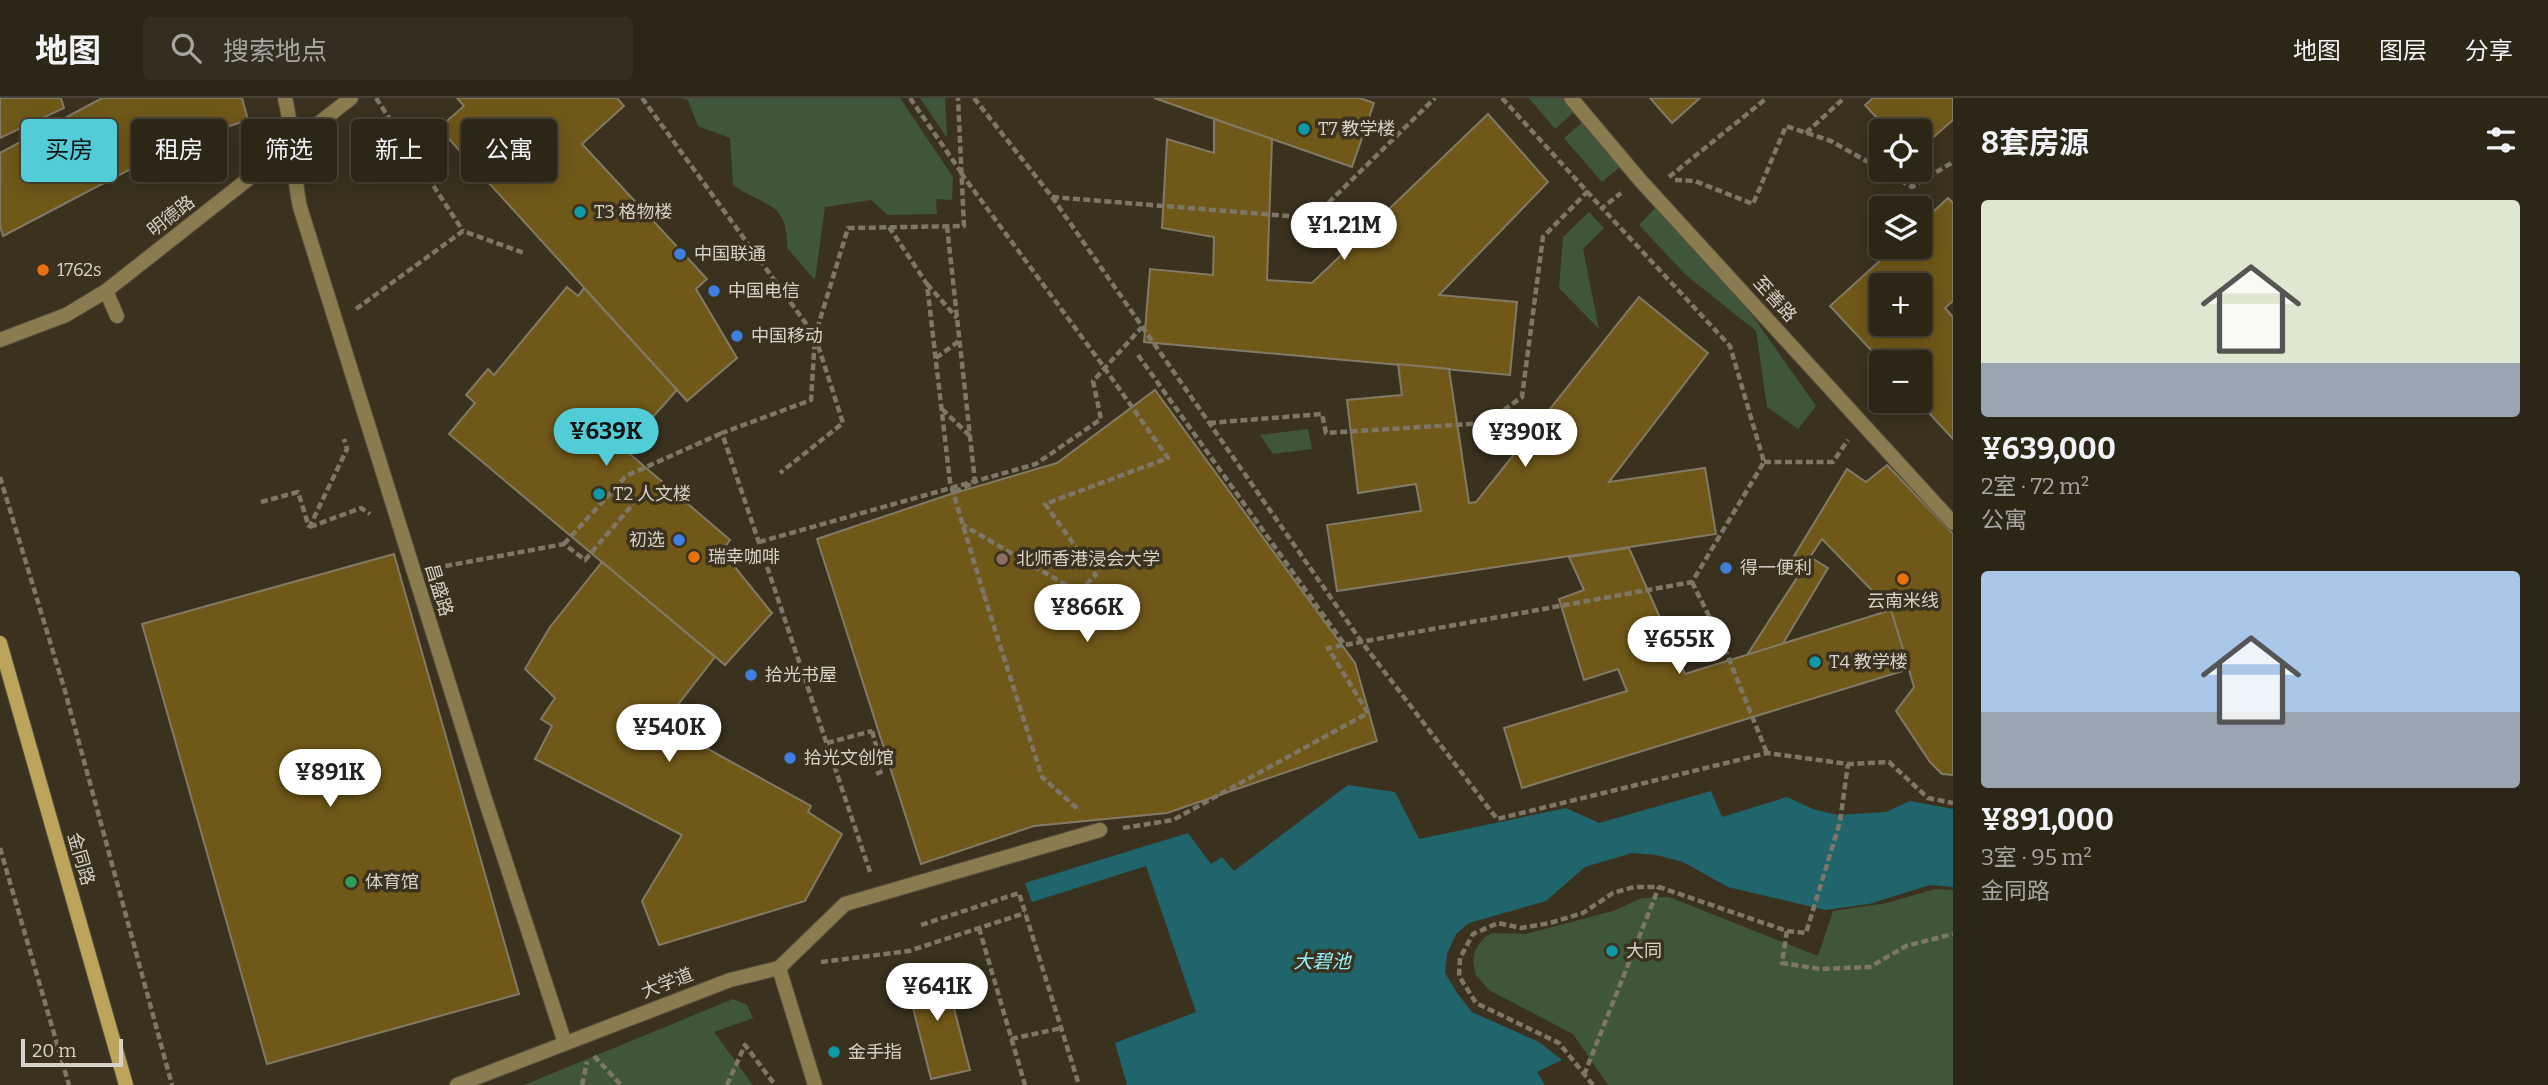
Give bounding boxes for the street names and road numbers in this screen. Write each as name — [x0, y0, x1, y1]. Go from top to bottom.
street label: 明德路 — [143, 191, 199, 241]
street label: 至善路 — [1749, 272, 1801, 326]
street label: 昌盛路 — [421, 561, 457, 619]
street label: 金同路 — [63, 830, 99, 888]
street label: 大学道 — [638, 963, 696, 1003]

